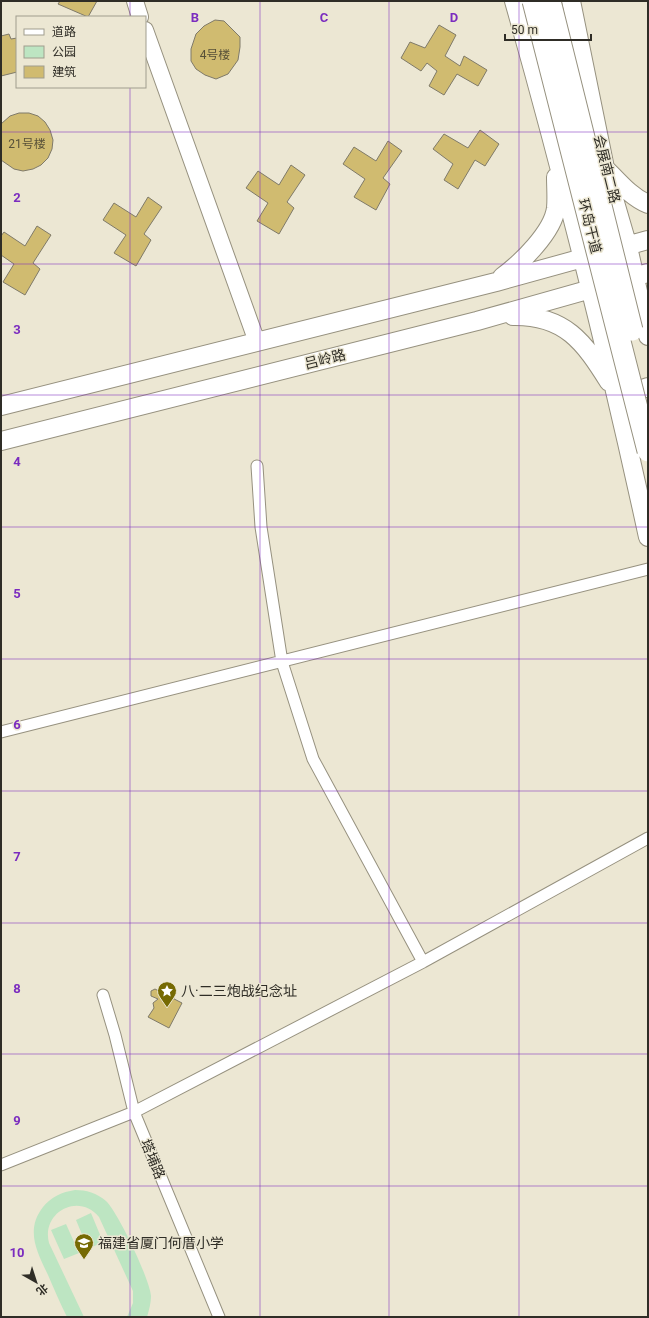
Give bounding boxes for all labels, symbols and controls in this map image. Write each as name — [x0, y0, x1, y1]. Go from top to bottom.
text: B — [191, 10, 199, 25]
text: C — [320, 10, 329, 25]
text: D — [450, 10, 458, 25]
legend — [16, 16, 146, 88]
scale bar — [505, 16, 591, 42]
text: 50 m — [511, 23, 538, 37]
text: 道路 — [52, 25, 76, 39]
text: 公园 — [52, 45, 76, 59]
house number: 4号楼 — [200, 48, 230, 62]
text: 建筑 — [52, 65, 76, 79]
street label: 会展南二路 — [591, 133, 623, 205]
house number: 21号楼 — [8, 137, 46, 151]
text: 2 — [13, 190, 21, 205]
street label: 环岛干道 — [575, 197, 605, 255]
text: 3 — [13, 322, 21, 337]
street label: 吕岭路 — [303, 346, 347, 372]
text: 4 — [13, 454, 21, 469]
text: 5 — [13, 586, 21, 601]
text: 6 — [13, 717, 21, 732]
text: 7 — [13, 849, 21, 864]
place icon: 八·二三炮战纪念址 — [156, 980, 178, 1008]
text: 8 — [13, 981, 21, 996]
place label: 八·二三炮战纪念址 — [181, 983, 297, 999]
text: 9 — [13, 1113, 21, 1128]
street label: 塔埔路 — [138, 1137, 168, 1181]
school or university icon: 福建省厦门何厝小学 — [73, 1232, 95, 1260]
place label: 福建省厦门何厝小学 — [98, 1235, 224, 1251]
text: 10 — [10, 1245, 24, 1260]
north arrow — [16, 1262, 56, 1302]
text: 北 — [34, 1281, 50, 1298]

